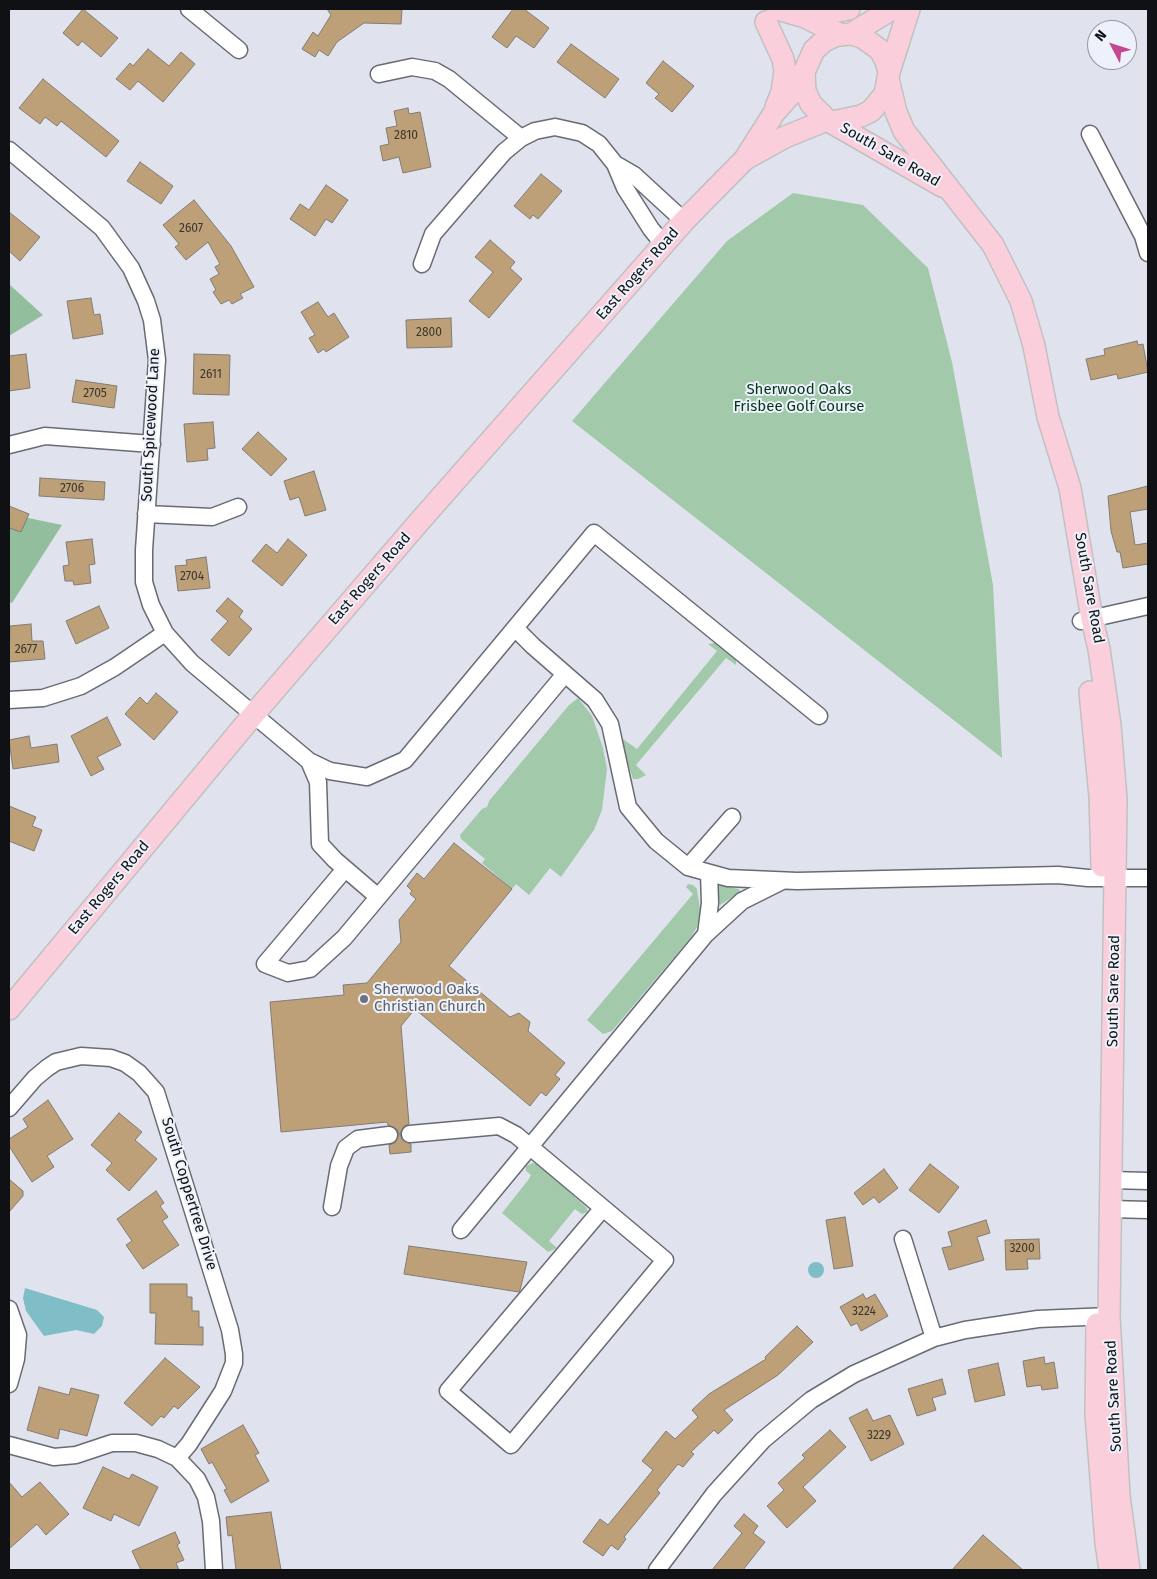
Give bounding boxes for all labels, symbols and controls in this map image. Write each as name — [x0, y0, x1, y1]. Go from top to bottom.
north arrow — [1087, 20, 1137, 70]
text: N — [1091, 27, 1110, 45]
street label: South Sare Road — [837, 119, 943, 191]
house number: 2810 — [394, 129, 418, 143]
house number: 2607 — [179, 222, 203, 236]
street label: East Rogers Road — [593, 224, 683, 324]
house number: 2800 — [416, 326, 442, 340]
street label: South Spicewood Lane — [138, 348, 164, 502]
house number: 2611 — [200, 368, 222, 382]
park label: Sherwood Oaks Frisbee Golf Course — [733, 381, 865, 416]
house number: 2705 — [83, 387, 107, 401]
house number: 2706 — [60, 482, 84, 496]
street label: East Rogers Road — [325, 529, 415, 629]
street label: South Sare Road — [1070, 531, 1108, 645]
house number: 2704 — [180, 570, 204, 584]
house number: 2677 — [15, 643, 37, 657]
street label: East Rogers Road — [65, 838, 153, 938]
street label: South Sare Road — [1104, 935, 1124, 1047]
place label: Sherwood Oaks Christian Church — [374, 981, 486, 1016]
marker: Sherwood Oaks Christian Church — [358, 993, 370, 1005]
street label: South Coppertree Drive — [157, 1115, 221, 1273]
house number: 3200 — [1009, 1242, 1035, 1256]
house number: 3224 — [852, 1305, 876, 1319]
street label: South Sare Road — [1102, 1339, 1126, 1453]
house number: 3229 — [867, 1429, 891, 1443]

